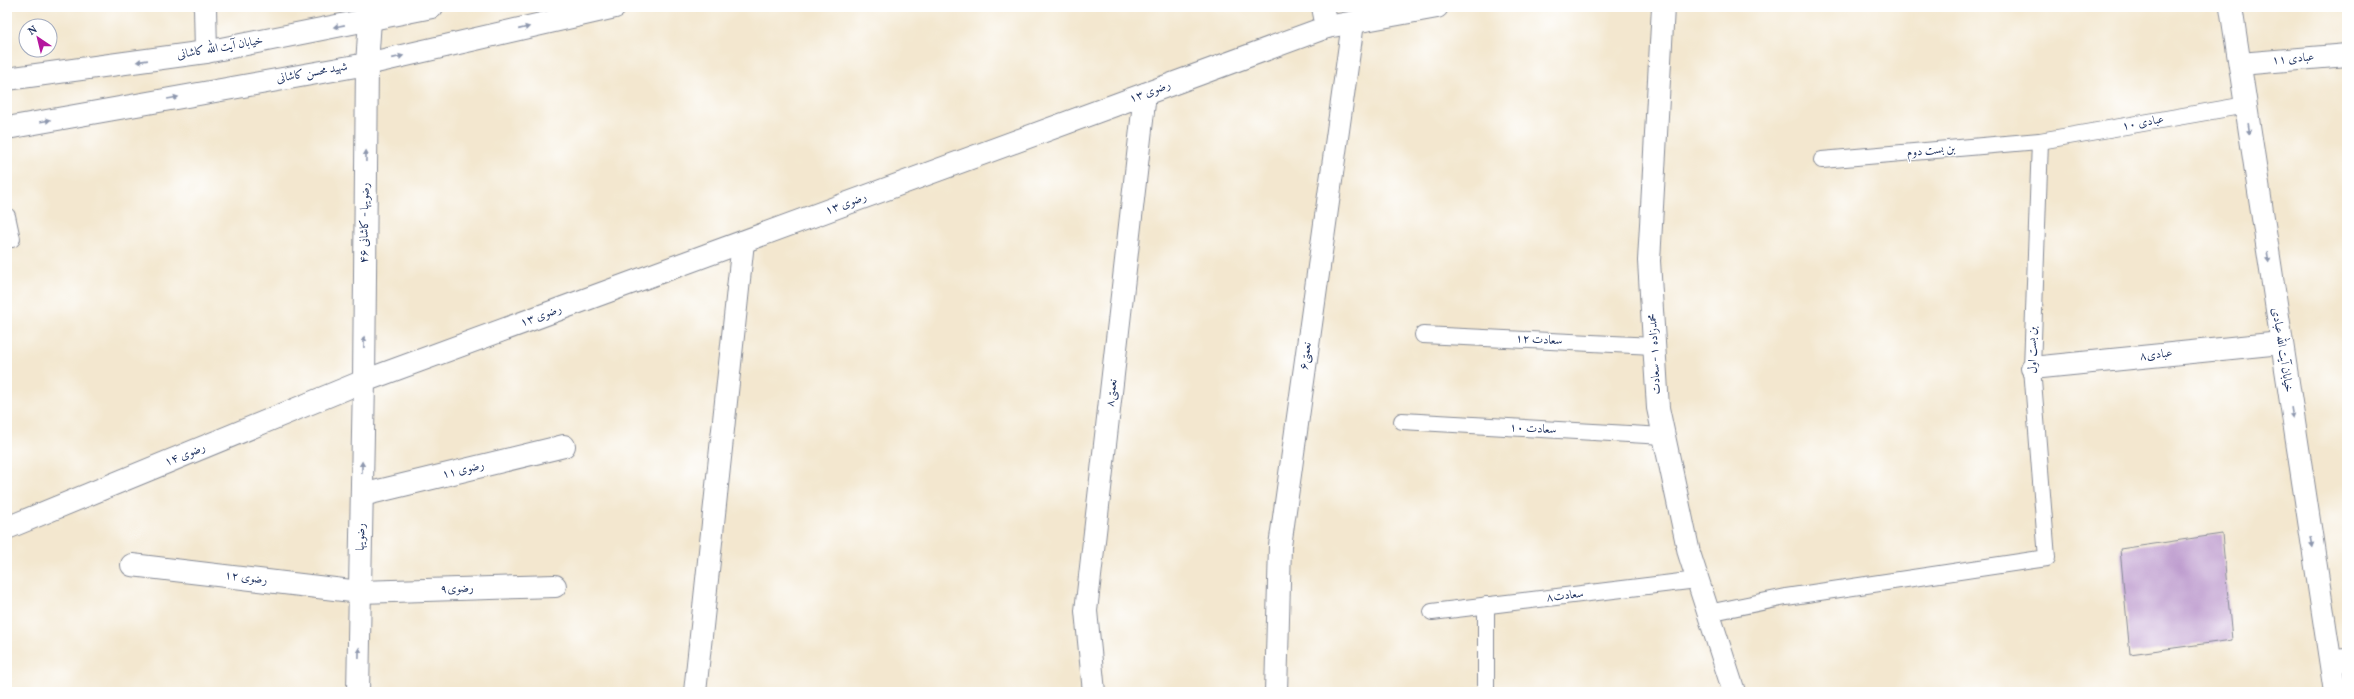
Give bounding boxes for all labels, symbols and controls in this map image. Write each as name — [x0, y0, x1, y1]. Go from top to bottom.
north arrow — [18, 18, 58, 58]
text: N — [26, 23, 41, 39]
one-way arrow — [333, 23, 345, 29]
one-way arrow — [518, 24, 530, 30]
street label: خیابان آیت الله کاشانی — [175, 30, 264, 63]
street label: عبادی ١١ — [2271, 49, 2315, 69]
one-way arrow — [391, 53, 404, 59]
one-way arrow — [136, 58, 148, 64]
street label: شهید محسن کاشانی — [275, 59, 349, 87]
street label: رضوی ۱۳ — [1127, 77, 1173, 107]
one-way arrow — [167, 95, 179, 101]
street label: عبادی ۱۰ — [2121, 111, 2166, 135]
one-way arrow — [39, 118, 52, 124]
one-way arrow — [2246, 123, 2252, 135]
street label: بن بست دوم — [1906, 141, 1957, 163]
one-way arrow — [363, 149, 369, 162]
street label: رضویها - کاشانی ۴۶ — [356, 182, 374, 264]
street label: رضوی ۱۳ — [823, 189, 869, 219]
one-way arrow — [2265, 251, 2271, 263]
street label: رضوی ۱۳ — [518, 301, 564, 331]
street label: خیابان آیت الله عبادی — [2267, 306, 2300, 394]
street label: محمدزاده ۱ - سعادت — [1645, 313, 1665, 395]
street label: بن بست اول — [2025, 325, 2041, 374]
street label: سعادت ۱۲ — [1515, 331, 1563, 349]
one-way arrow — [361, 335, 367, 348]
street label: نعمتی۶ — [1296, 341, 1316, 371]
street label: عبادی۸ — [2139, 345, 2174, 365]
street label: نعمتی۸ — [1102, 378, 1122, 408]
one-way arrow — [2289, 407, 2295, 420]
street label: سعادت ۱۰ — [1509, 420, 1557, 438]
street label: رضوی ۱۴ — [162, 439, 208, 470]
street label: رضوی ۱۱ — [440, 457, 486, 483]
one-way arrow — [359, 460, 365, 473]
street label: رضویها — [353, 523, 369, 551]
one-way arrow — [2309, 536, 2315, 548]
street label: رضوی ۱۲ — [224, 567, 268, 589]
street label: رضوی۹ — [440, 580, 474, 598]
street label: سعادت۸ — [1545, 586, 1585, 606]
one-way arrow — [355, 647, 362, 659]

